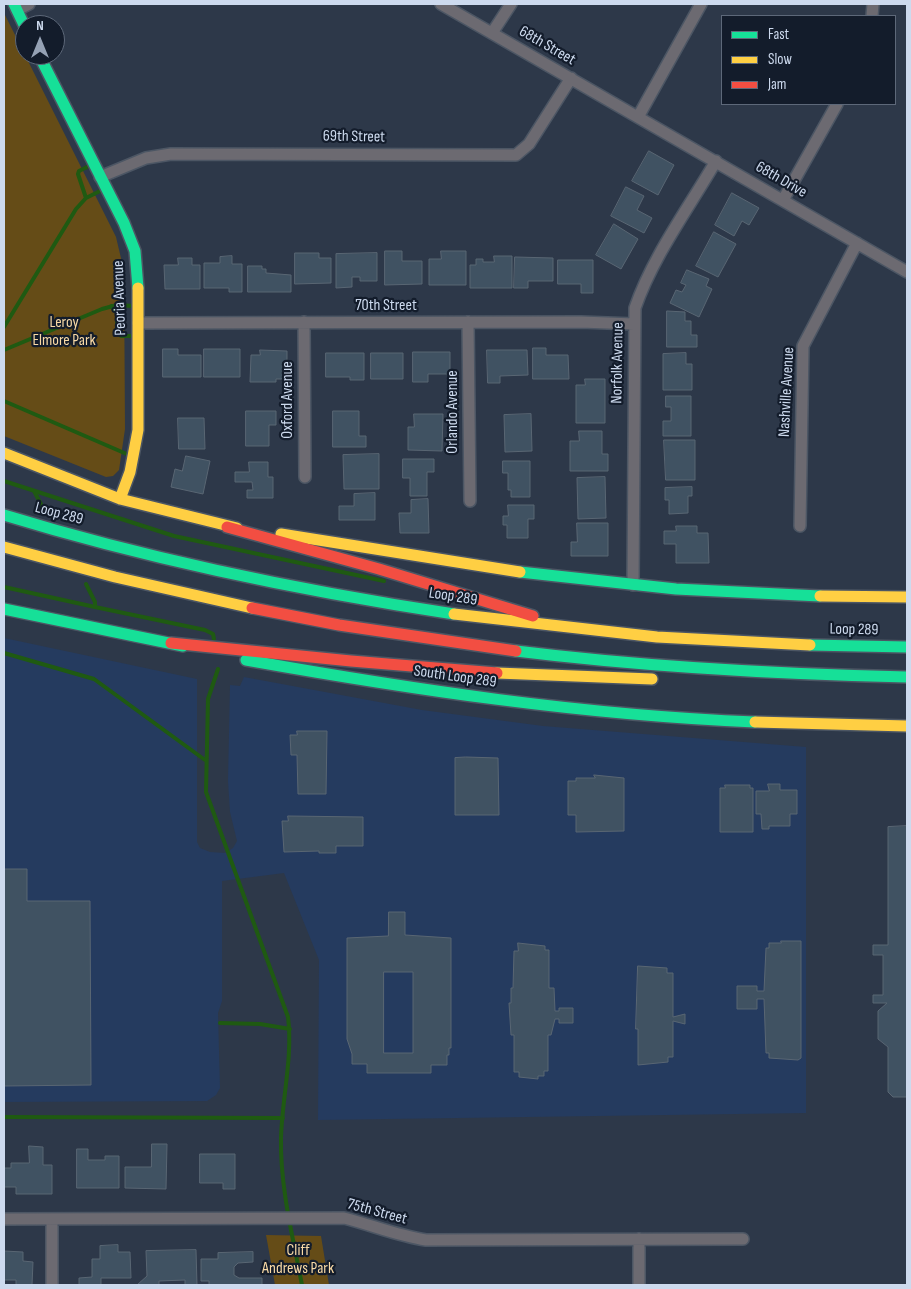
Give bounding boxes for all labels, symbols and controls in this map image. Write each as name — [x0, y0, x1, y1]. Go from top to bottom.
north arrow — [15, 15, 65, 65]
legend — [721, 15, 896, 105]
text: N — [36, 17, 44, 34]
street label: 68th Street — [515, 22, 579, 70]
text: Fast — [768, 25, 789, 44]
text: Slow — [768, 50, 792, 69]
text: Jam — [768, 75, 786, 94]
street label: 69th Street — [323, 127, 385, 147]
street label: 68th Drive — [752, 158, 810, 202]
street label: Peoria Avenue — [109, 260, 131, 336]
street label: 70th Street — [355, 296, 417, 316]
park label: Leroy Elmore Park — [32, 313, 96, 351]
street label: Norfolk Avenue — [608, 322, 628, 404]
street label: Nashville Avenue — [775, 347, 799, 437]
street label: Oxford Avenue — [278, 361, 298, 439]
street label: Orlando Avenue — [443, 370, 463, 454]
street label: Loop 289 — [33, 498, 85, 530]
street label: Loop 289 — [427, 584, 479, 610]
street label: Loop 289 — [829, 620, 879, 640]
street label: South Loop 289 — [412, 662, 498, 692]
street label: 75th Street — [345, 1195, 409, 1229]
park label: Cliff Andrews Park — [262, 1241, 334, 1279]

